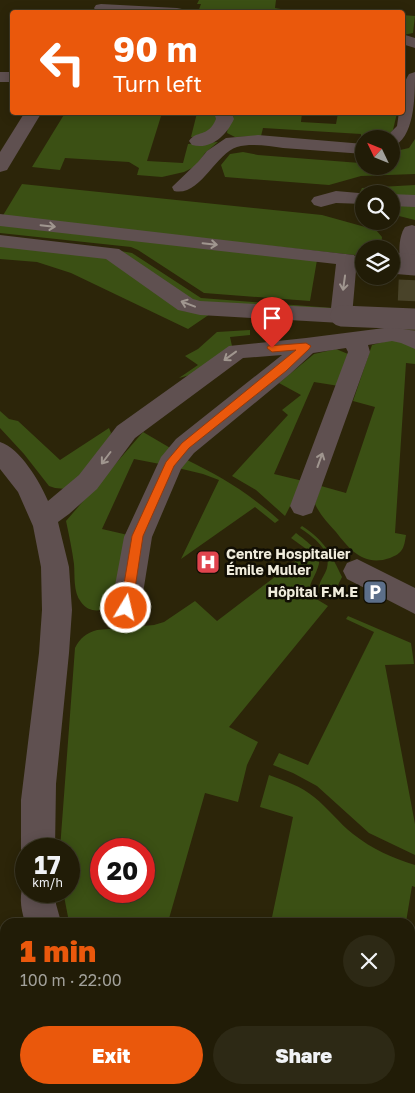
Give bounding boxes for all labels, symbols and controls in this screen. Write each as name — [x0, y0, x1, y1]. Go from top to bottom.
text: 90 m — [113, 28, 197, 70]
icon: left — [30, 30, 95, 95]
text: Turn left — [113, 70, 202, 97]
north arrow — [355, 130, 400, 175]
map controls — [355, 130, 400, 285]
button: search — [355, 185, 400, 230]
one-way arrow — [40, 221, 56, 231]
one-way arrow — [202, 239, 218, 249]
button: layers — [355, 240, 400, 285]
one-way arrow — [339, 275, 349, 291]
pin — [251, 297, 293, 348]
one-way arrow — [181, 299, 196, 308]
icon: arrive — [258, 304, 286, 332]
one-way arrow — [224, 351, 238, 361]
one-way arrow — [101, 451, 111, 465]
one-way arrow — [316, 453, 325, 468]
place label: Centre Hospitalier Émile Muller — [226, 545, 351, 578]
hospital icon: Centre Hospitalier Émile Muller — [195, 549, 221, 575]
parking icon: Hôpital F.M.E — [362, 579, 388, 605]
position arrow — [99, 581, 151, 633]
place label: Hôpital F.M.E — [268, 583, 358, 600]
speed limit sign: 20 — [90, 838, 155, 903]
text: 17 — [34, 849, 61, 880]
text: km/h — [32, 875, 63, 890]
text: 1 min — [20, 933, 96, 969]
button: close — [343, 935, 395, 987]
text: 100 m · 22:00 — [20, 970, 122, 990]
button: Exit — [20, 1026, 203, 1084]
button: Share — [213, 1026, 395, 1084]

